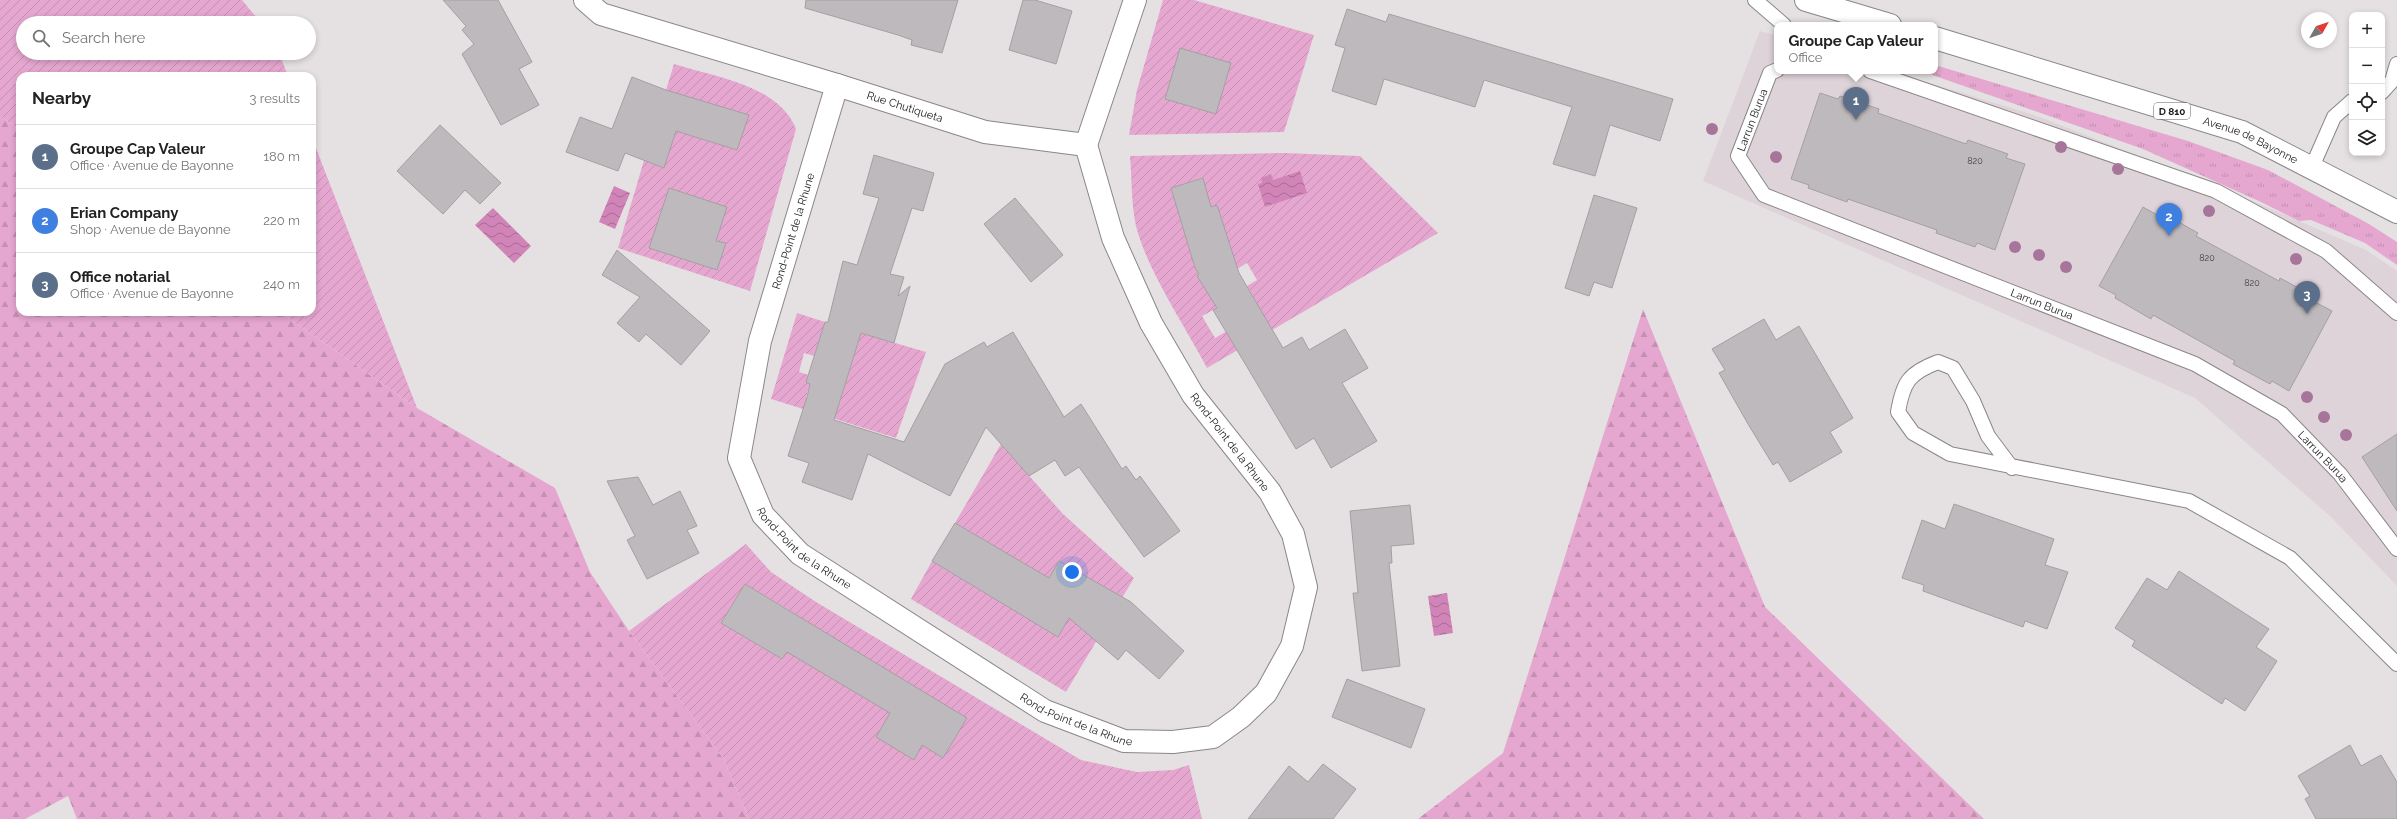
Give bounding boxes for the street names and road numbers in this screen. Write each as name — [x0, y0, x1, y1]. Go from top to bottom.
street label: Larrun Burua — [1735, 87, 1770, 153]
street label: Rue Chutiqueta — [865, 89, 944, 125]
road number: D 810 — [2154, 103, 2190, 119]
street label: Avenue de Bayonne — [2201, 114, 2300, 167]
street label: Rond-Point de la Rhune — [770, 171, 818, 291]
street label: Larrun Burua — [2009, 286, 2075, 323]
street label: Rond-Point de la Rhune — [1187, 391, 1272, 494]
street label: Larrun Burua — [2295, 429, 2350, 485]
street label: Rond-Point de la Rhune — [754, 506, 854, 592]
street label: Rond-Point de la Rhune — [1017, 691, 1133, 748]

